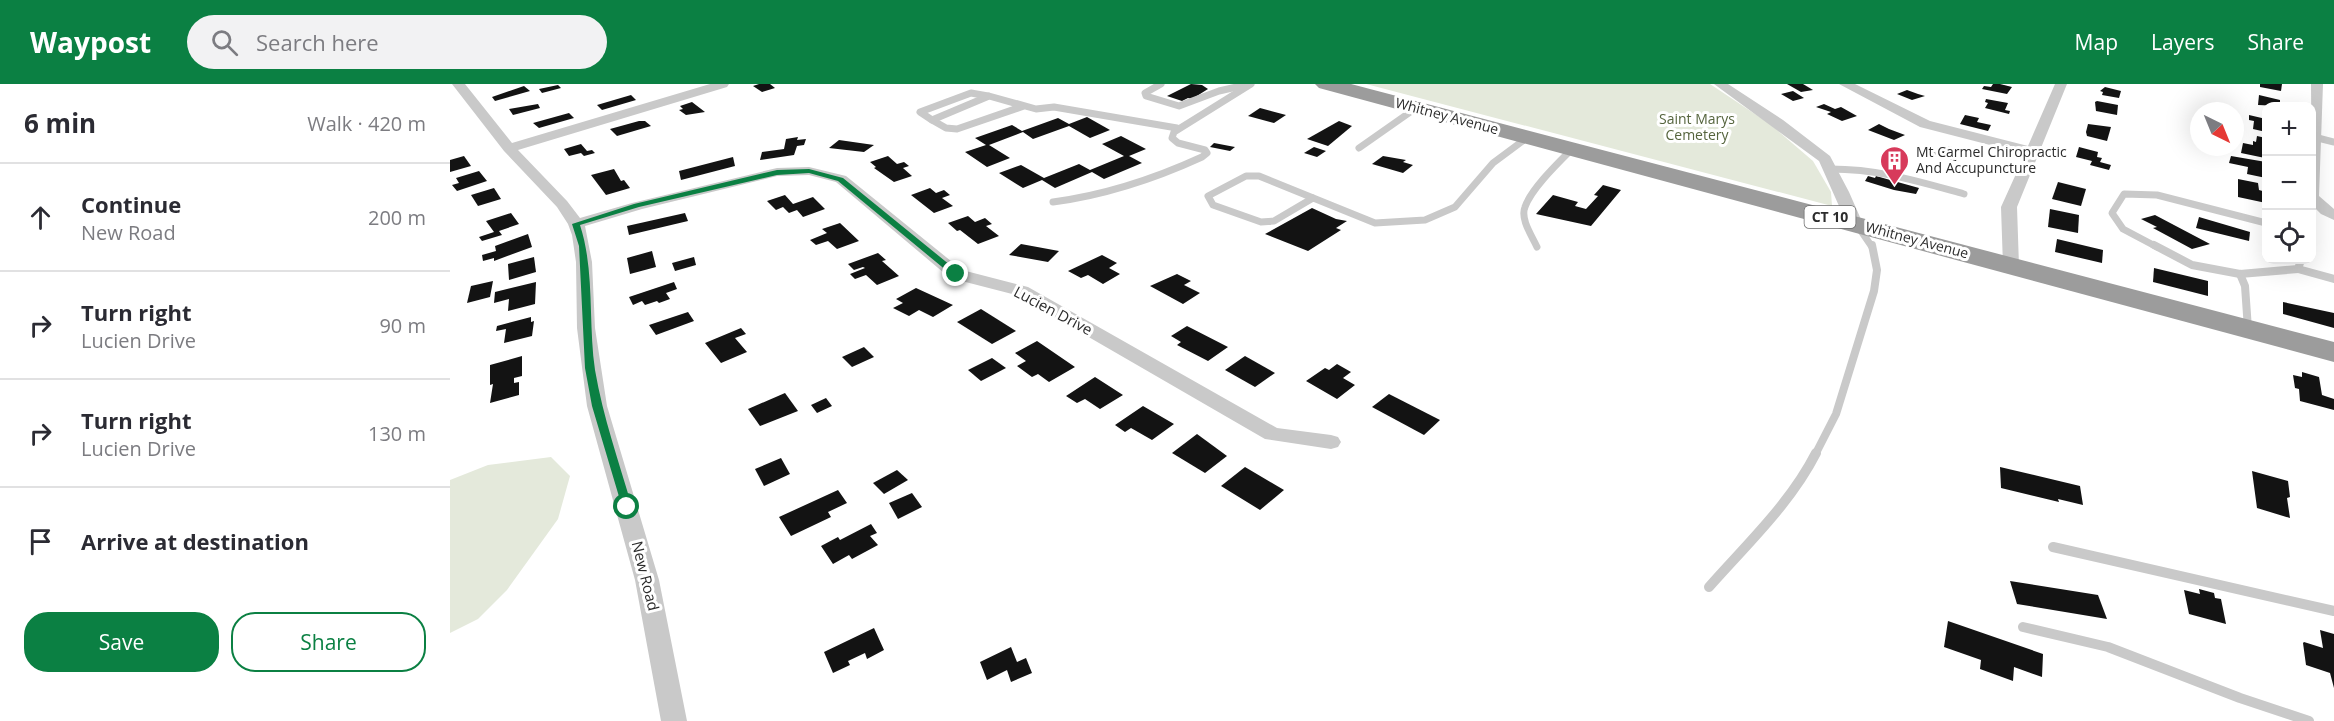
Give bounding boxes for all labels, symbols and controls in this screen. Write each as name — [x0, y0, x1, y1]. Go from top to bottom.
search box — [187, 15, 607, 69]
text: Waypost — [30, 23, 151, 61]
icon: search — [208, 26, 241, 59]
text: Search here — [256, 27, 379, 57]
text: Map — [2075, 28, 2118, 56]
text: Layers — [2151, 28, 2215, 56]
text: Share — [2248, 28, 2304, 56]
street label: Whitney Avenue — [1394, 93, 1501, 138]
north arrow — [2190, 102, 2244, 156]
map controls — [2262, 102, 2316, 264]
button: + — [2262, 102, 2316, 156]
text: 6 min — [24, 105, 96, 141]
park label: Saint Marys Cemetery — [1659, 109, 1735, 144]
text: Walk · 420 m — [307, 110, 426, 137]
place label: Mt Carmel Chiropractic And Accupuncture — [1916, 142, 2067, 177]
building icon: Mt Carmel Chiropractic And Accupuncture — [1879, 144, 1911, 186]
button: − — [2262, 156, 2316, 210]
text: Continue — [81, 189, 181, 219]
icon: ahead — [24, 201, 57, 234]
text: 200 m — [368, 204, 426, 231]
road number: CT 10 — [1804, 206, 1856, 228]
button: locate — [2262, 210, 2316, 264]
street label: Whitney Avenue — [1864, 217, 1971, 262]
text: New Road — [81, 219, 176, 246]
route end — [942, 260, 968, 286]
street label: Lucien Drive — [1011, 281, 1096, 339]
text: Turn right — [81, 297, 192, 327]
icon: right — [24, 309, 57, 342]
text: 90 m — [379, 312, 426, 339]
text: Lucien Drive — [81, 327, 196, 354]
text: Turn right — [81, 405, 192, 435]
icon: right — [24, 417, 57, 450]
text: 130 m — [368, 420, 426, 447]
text: Lucien Drive — [81, 435, 196, 462]
route start — [613, 493, 639, 519]
icon: arrive — [24, 525, 57, 558]
text: Arrive at destination — [81, 526, 309, 556]
street label: New Road — [628, 539, 664, 613]
button: Save — [24, 612, 219, 672]
button: Share — [231, 612, 426, 672]

